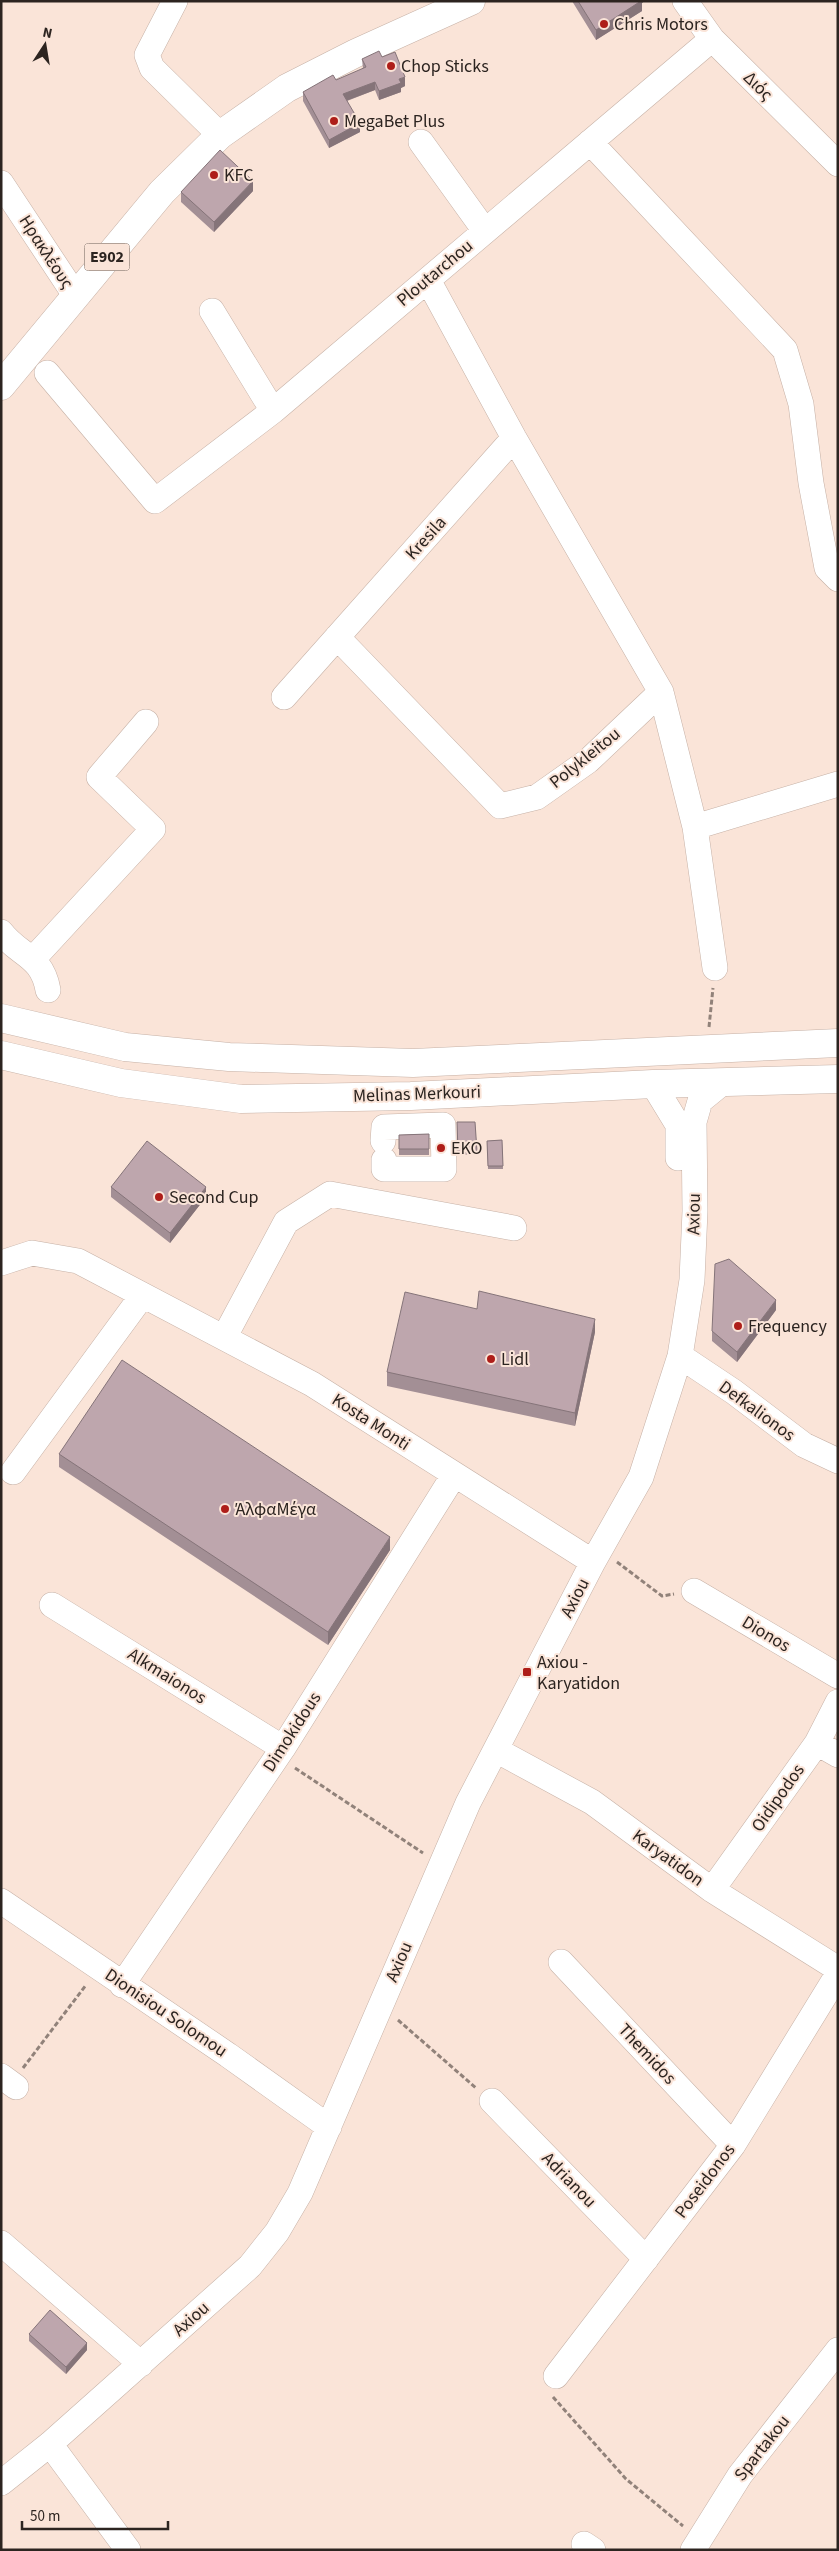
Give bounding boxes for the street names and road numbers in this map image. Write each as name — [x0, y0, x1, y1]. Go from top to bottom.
street label: Διός — [738, 66, 778, 106]
street label: Ηρακλέους — [13, 210, 79, 294]
street label: Ploutarchou — [391, 234, 479, 312]
road number: E902 — [84, 243, 130, 270]
street label: Kresila — [400, 511, 452, 565]
street label: Polykleitou — [544, 722, 626, 794]
street label: Melinas Merkouri — [353, 1079, 481, 1109]
street label: Axiou — [681, 1193, 707, 1235]
street label: Defkalionos — [714, 1375, 800, 1447]
street label: Kosta Monti — [327, 1387, 415, 1457]
street label: Axiou — [554, 1574, 596, 1622]
street label: Dionos — [737, 1610, 795, 1658]
street label: Alkmaionos — [123, 1642, 211, 1710]
street label: Dimokidous — [257, 1687, 327, 1777]
street label: Oidipodos — [745, 1759, 811, 1837]
street label: Karyatidon — [627, 1823, 709, 1893]
street label: Axiou — [379, 1938, 419, 1986]
street label: Dionisiou Solomou — [100, 1963, 232, 2063]
street label: Themidos — [612, 2018, 682, 2090]
street label: Poseidonos — [669, 2139, 741, 2223]
street label: Adrianou — [536, 2147, 602, 2213]
street label: Axiou — [167, 2296, 215, 2342]
street label: Spartakou — [728, 2410, 796, 2486]

